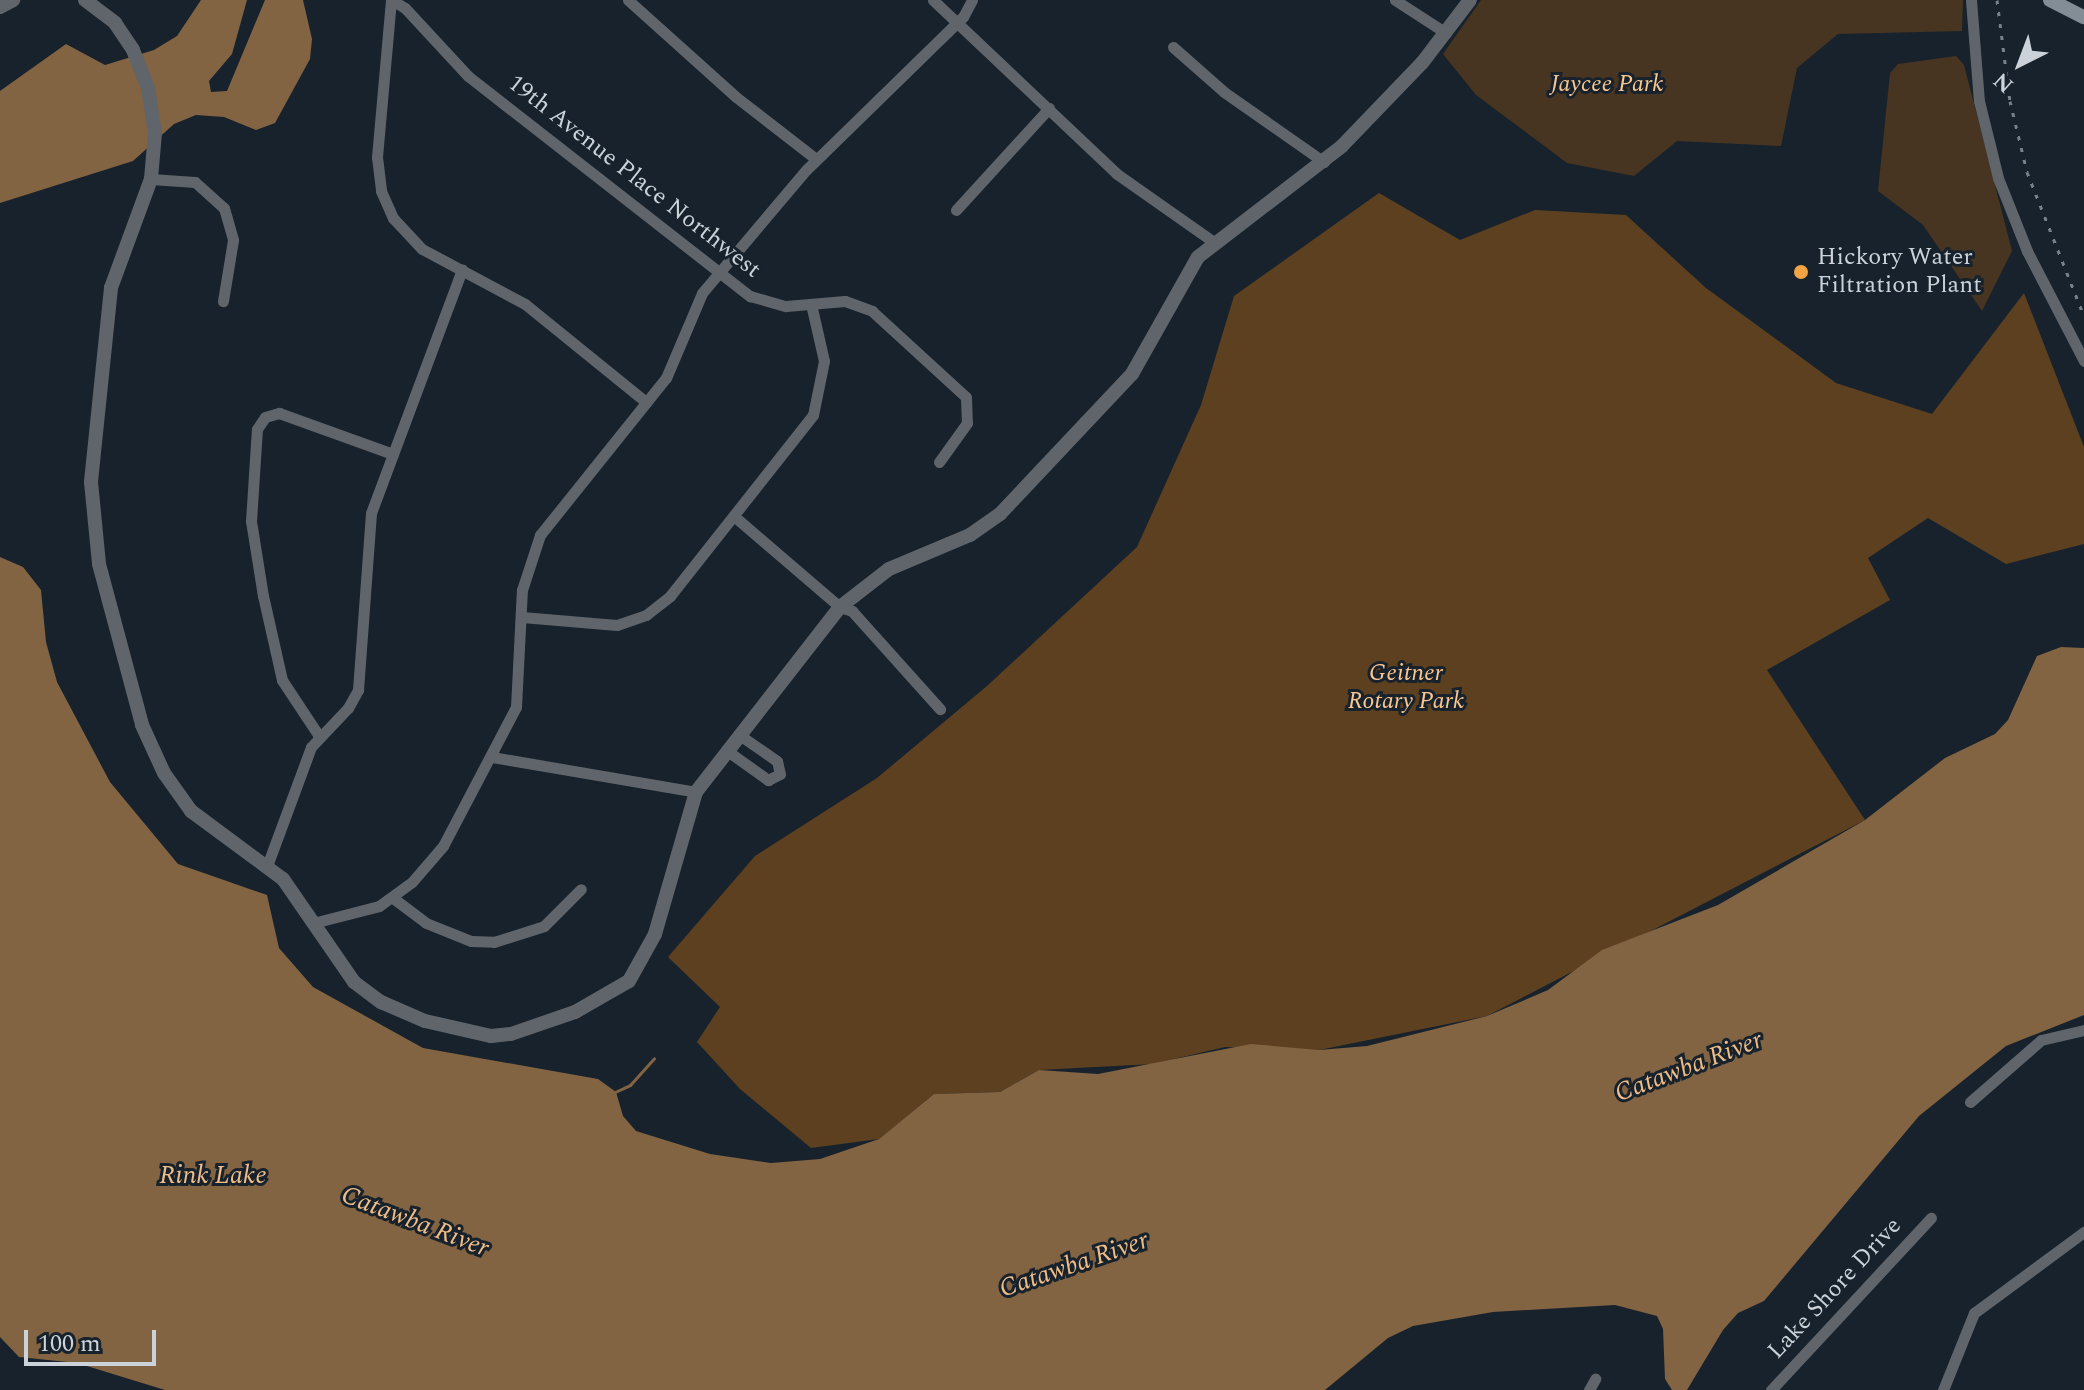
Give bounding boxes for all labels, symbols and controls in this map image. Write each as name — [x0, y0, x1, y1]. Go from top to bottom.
north arrow — [1980, 24, 2060, 104]
text: N — [1986, 64, 2021, 100]
street label: 19th Avenue Place Northwest — [502, 69, 766, 285]
park label: Jaycee Park — [1550, 71, 1664, 99]
place label: Hickory Water Filtration Plant — [1817, 244, 1982, 300]
marker: Hickory Water Filtration Plant — [1792, 263, 1810, 281]
park label: Geitner Rotary Park — [1348, 660, 1464, 716]
water label: Catawba River — [1611, 1025, 1767, 1109]
water label: Rink Lake — [159, 1160, 267, 1192]
water label: Catawba River — [337, 1180, 493, 1264]
street label: Lake Shore Drive — [1762, 1212, 1908, 1366]
water label: Catawba River — [995, 1225, 1153, 1305]
scale bar — [28, 1314, 160, 1364]
text: 100 m — [38, 1326, 101, 1362]

